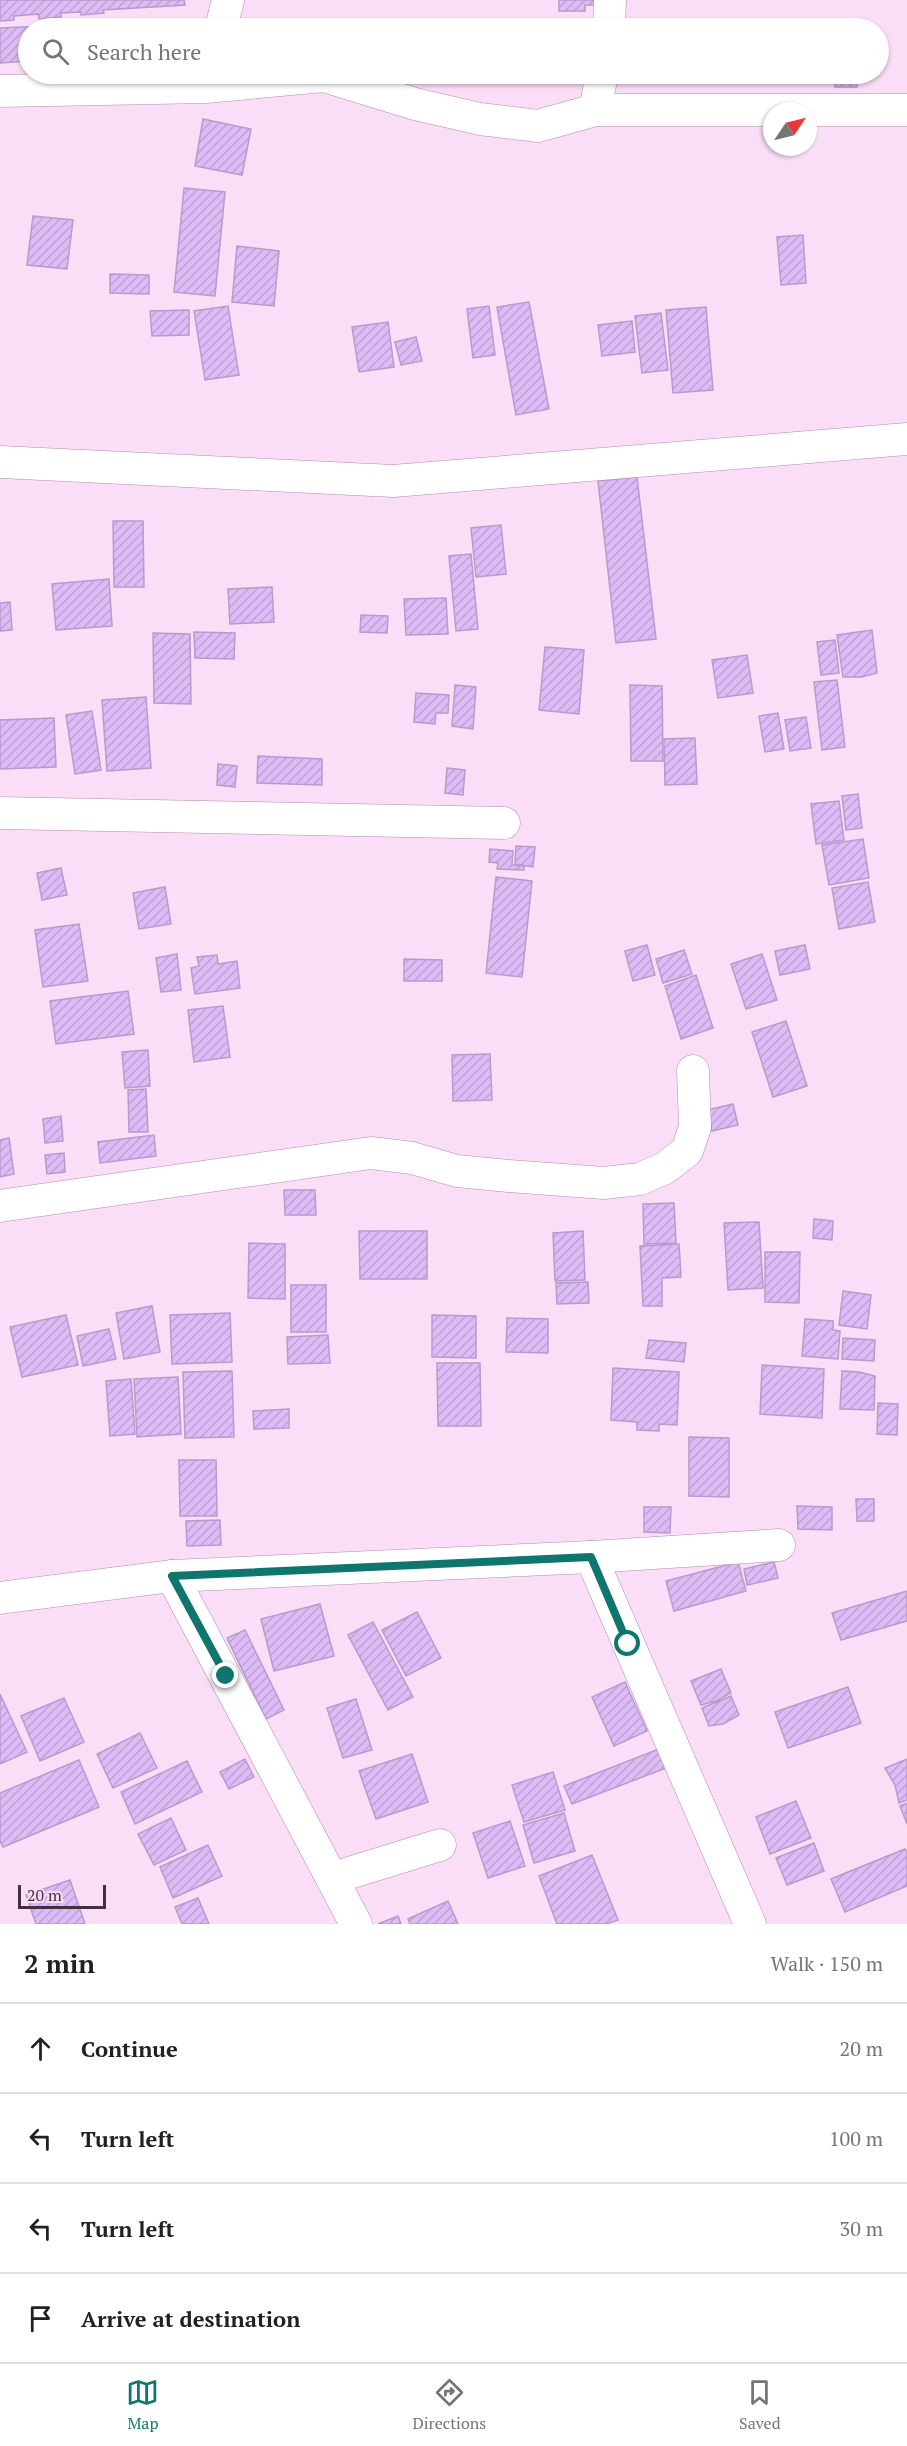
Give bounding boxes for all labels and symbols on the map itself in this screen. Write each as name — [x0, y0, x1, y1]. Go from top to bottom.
north arrow — [763, 102, 817, 156]
route start — [614, 1630, 640, 1656]
route end — [212, 1662, 238, 1688]
scale bar — [18, 1882, 106, 1910]

